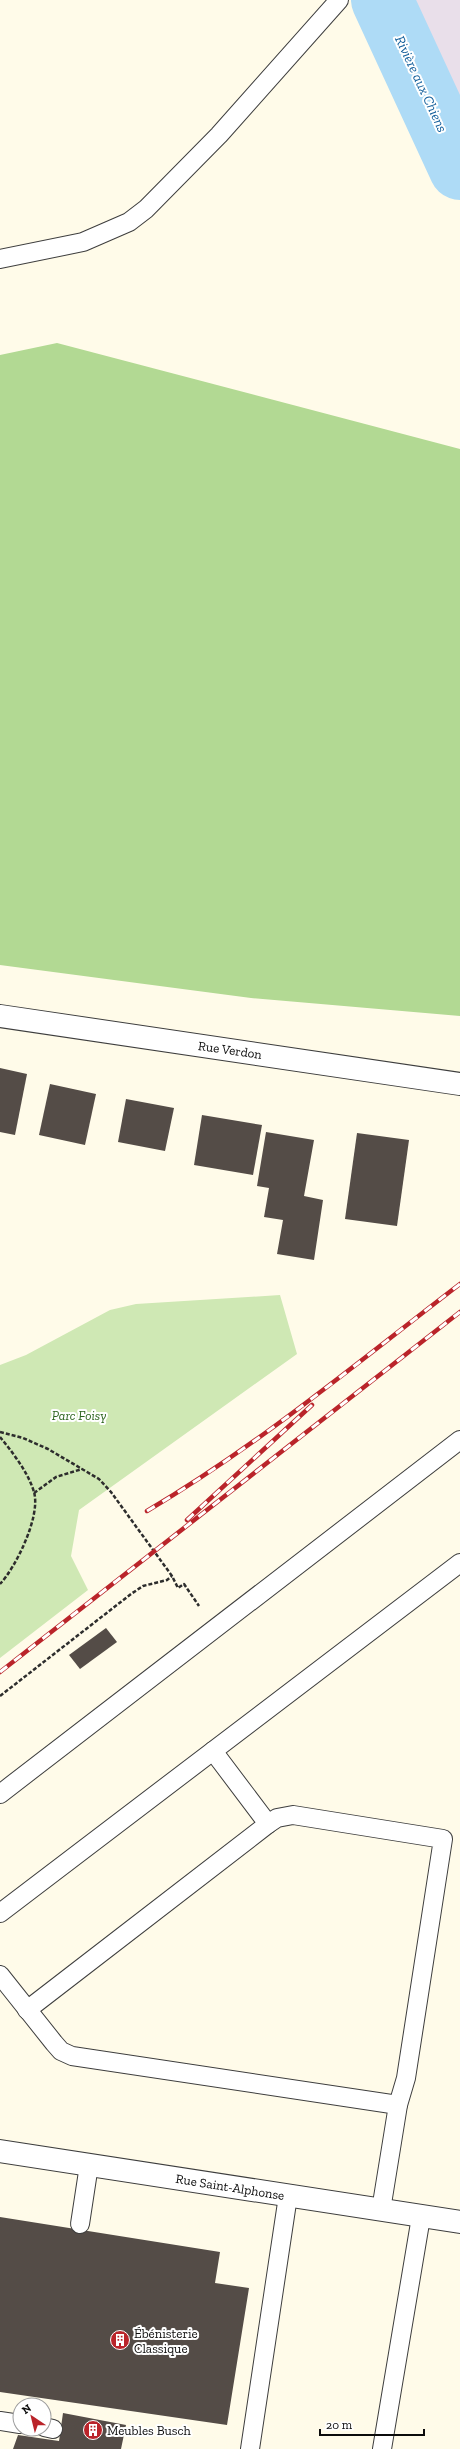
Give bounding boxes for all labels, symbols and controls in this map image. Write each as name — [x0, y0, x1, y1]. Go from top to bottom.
water label: Rivière aux Chiens — [391, 33, 451, 135]
street label: Rue Verdon — [197, 1038, 263, 1062]
park label: Parc Foisy — [52, 1408, 106, 1423]
street label: Rue Saint-Alphonse — [175, 2171, 285, 2203]
place label: Ébénisterie Classique — [134, 2326, 198, 2356]
building icon: Ébénisterie Classique — [109, 2329, 131, 2351]
north arrow — [12, 2397, 52, 2437]
text: N — [19, 2401, 34, 2417]
scale bar — [320, 2411, 424, 2437]
text: 20 m — [326, 2418, 353, 2432]
building icon: Meubles Busch — [82, 2419, 104, 2441]
place label: Meubles Busch — [107, 2423, 192, 2438]

